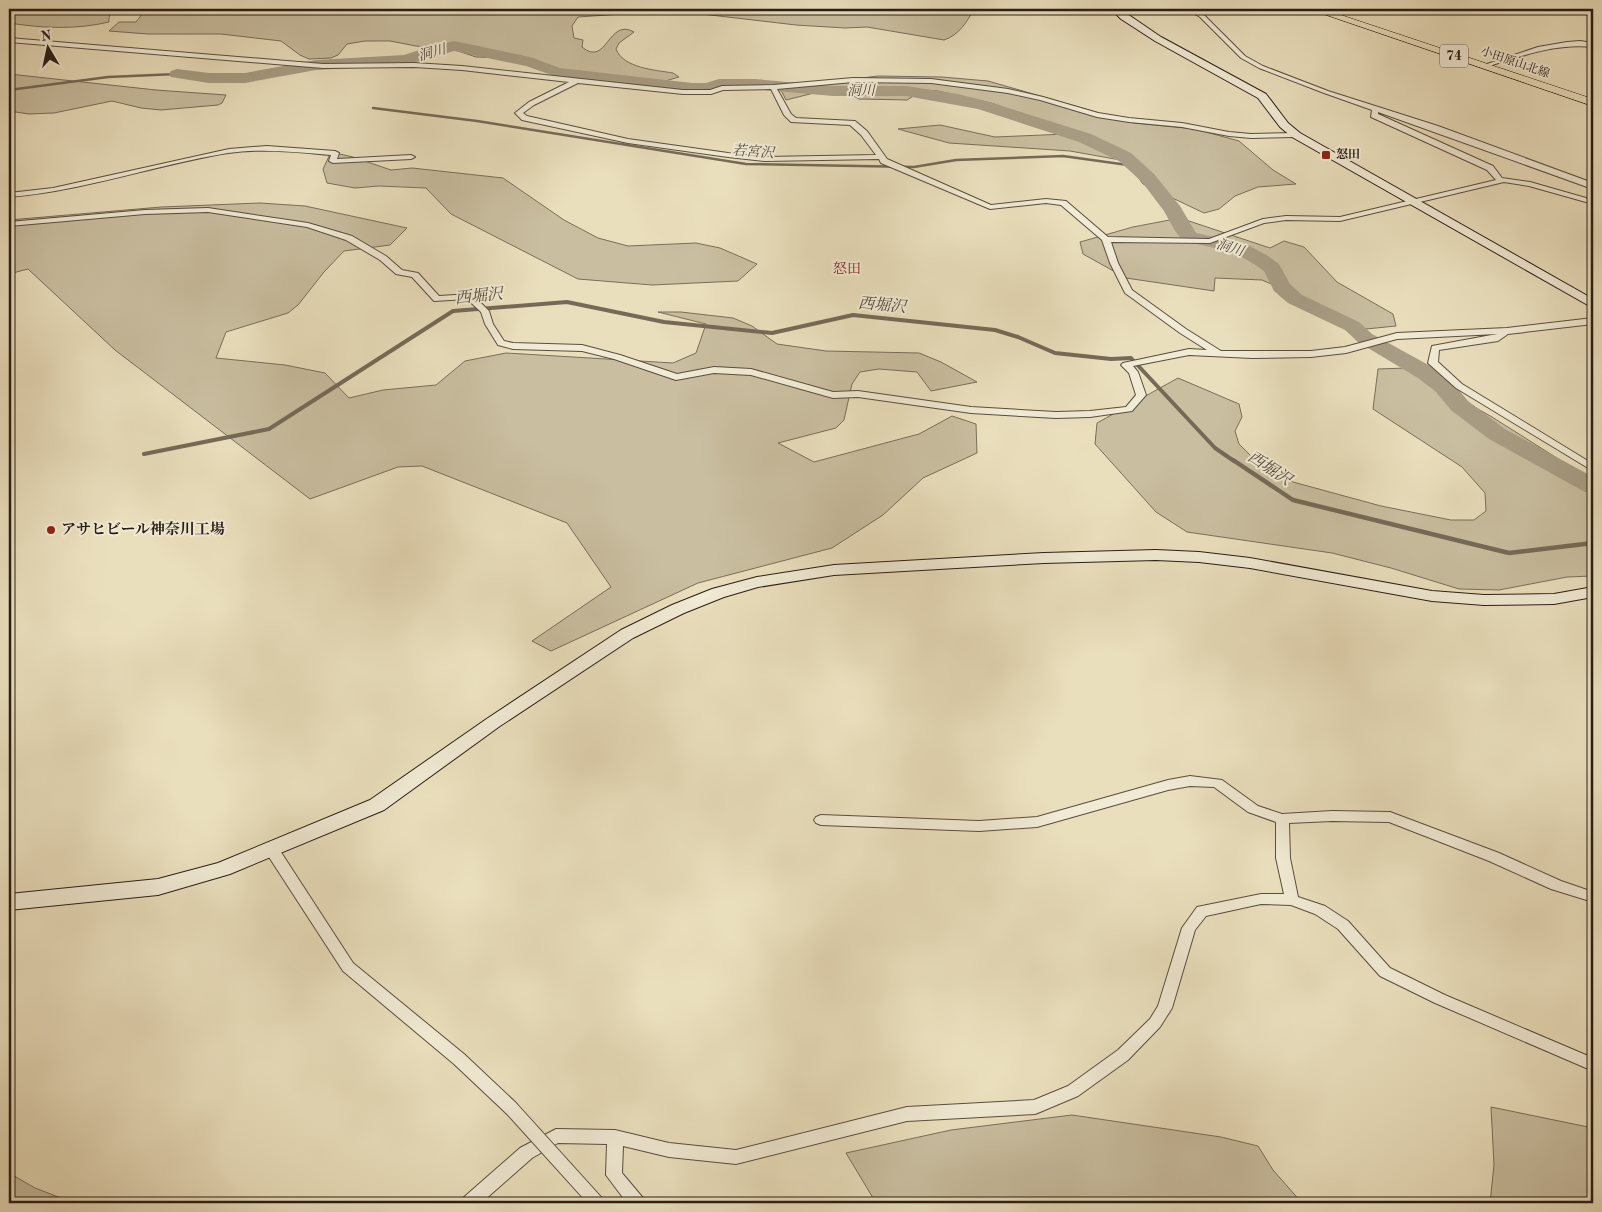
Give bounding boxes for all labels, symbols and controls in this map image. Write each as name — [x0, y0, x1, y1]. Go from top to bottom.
north arrow — [22, 22, 72, 72]
text: N — [40, 28, 53, 44]
water label: 洞川 — [416, 41, 449, 63]
road number: 74 — [1440, 44, 1468, 68]
street label: 小田原山北線 — [1479, 44, 1552, 80]
water label: 洞川 — [847, 83, 877, 98]
water label: 若宮沢 — [732, 143, 777, 161]
place label: 怒田 — [1336, 147, 1360, 161]
marker: 怒田 — [1320, 149, 1332, 161]
water label: 洞川 — [1215, 236, 1248, 259]
district label: 怒田 — [833, 261, 861, 276]
water label: 西堀沢 — [454, 284, 506, 307]
water label: 西堀沢 — [857, 294, 909, 316]
water label: 西堀沢 — [1245, 448, 1296, 490]
place label: アサヒビール神奈川工場 — [61, 521, 225, 538]
marker: アサヒビール神奈川工場 — [45, 524, 57, 536]

